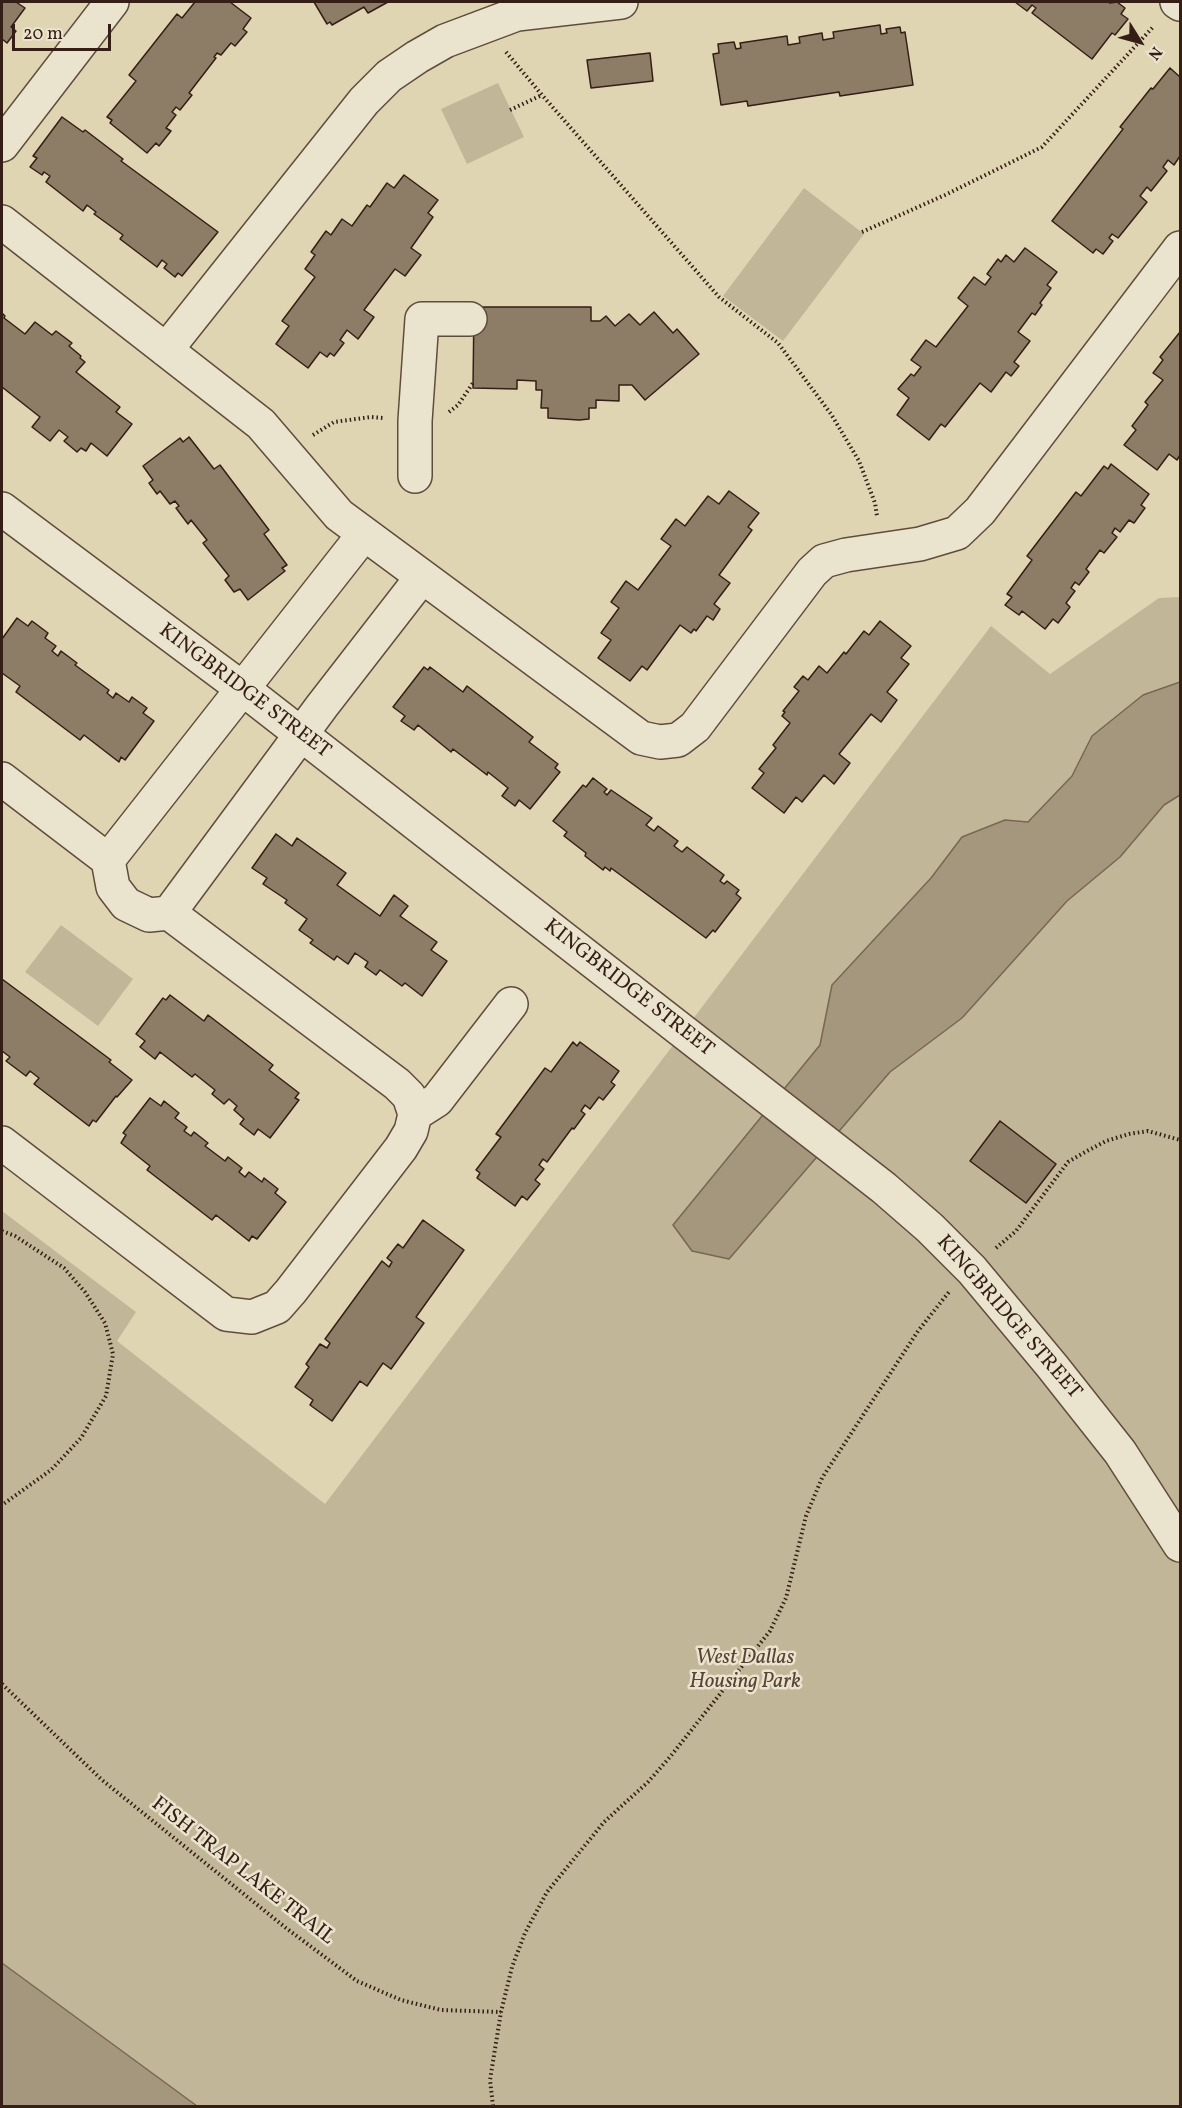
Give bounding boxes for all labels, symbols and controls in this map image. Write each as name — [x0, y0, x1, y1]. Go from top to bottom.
scale bar — [15, 12, 114, 50]
north arrow — [1110, 12, 1170, 72]
text: 20 m — [23, 22, 63, 47]
text: N — [1142, 42, 1167, 64]
street label: KINGBRIDGE STREET — [153, 619, 335, 765]
street label: KINGBRIDGE STREET — [538, 915, 718, 1063]
street label: KINGBRIDGE STREET — [930, 1231, 1086, 1405]
park label: West Dallas Housing Park — [689, 1646, 801, 1696]
street label: FISH TRAP LAKE TRAIL — [145, 1793, 339, 1951]

